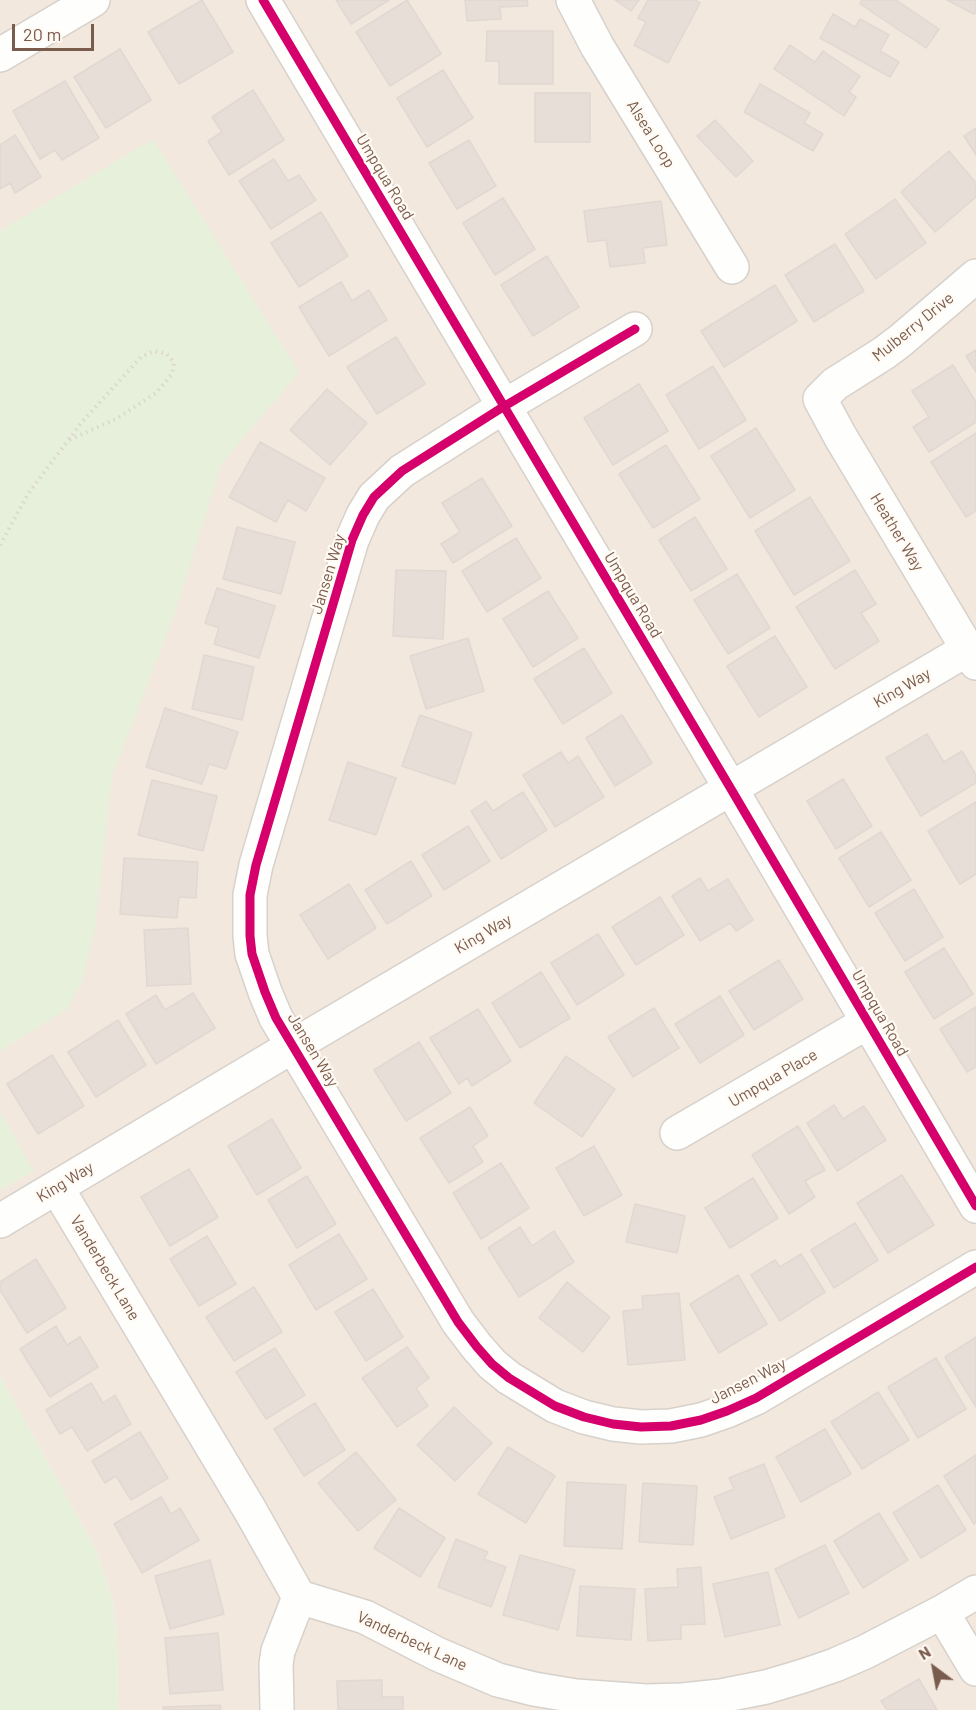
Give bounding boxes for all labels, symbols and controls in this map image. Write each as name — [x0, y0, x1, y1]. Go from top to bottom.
scale bar — [15, 12, 98, 50]
text: 20 m — [23, 23, 61, 45]
street label: Alsea Loop — [623, 97, 679, 171]
street label: Umpqua Road — [352, 131, 418, 223]
street label: Mulberry Drive — [868, 288, 958, 366]
street label: Heather Way — [866, 489, 928, 575]
street label: Jansen Way — [307, 532, 349, 616]
street label: Umpqua Road — [600, 549, 666, 641]
street label: King Way — [870, 664, 934, 712]
street label: King Way — [451, 910, 515, 958]
street label: Umpqua Road — [848, 966, 912, 1060]
street label: Jansen Way — [283, 1010, 343, 1090]
street label: Umpqua Place — [725, 1045, 821, 1111]
street label: King Way — [33, 1158, 97, 1206]
street label: Vanderbeck Lane — [66, 1212, 144, 1324]
street label: Jansen Way — [707, 1354, 789, 1408]
street label: Vanderbeck Lane — [354, 1607, 470, 1675]
north arrow — [904, 1638, 964, 1698]
text: N — [915, 1641, 934, 1663]

